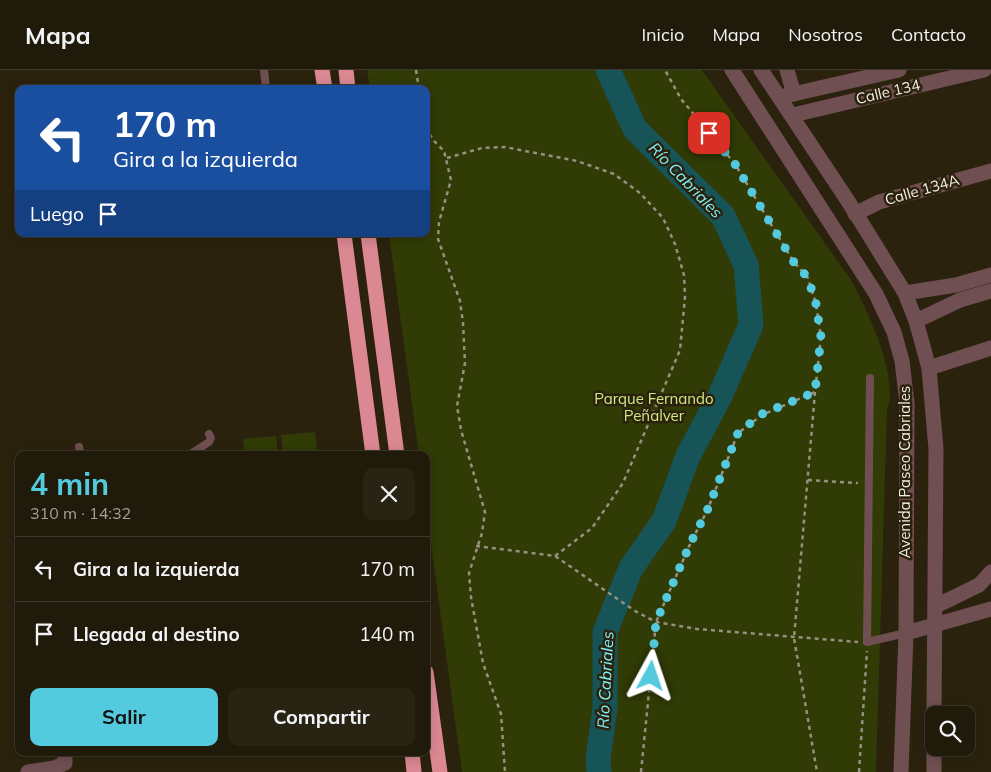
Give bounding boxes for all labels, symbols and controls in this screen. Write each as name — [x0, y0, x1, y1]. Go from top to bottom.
text: Mapa — [25, 20, 91, 50]
text: Inicio — [641, 23, 684, 46]
text: Mapa — [712, 23, 760, 46]
text: Nosotros — [788, 23, 863, 46]
text: Contacto — [891, 23, 966, 46]
street label: Calle 134 — [854, 75, 922, 108]
text: 170 m — [113, 102, 217, 146]
icon: left — [30, 105, 95, 170]
pin — [688, 112, 730, 154]
icon: arrive — [695, 119, 723, 147]
water label: Río Cabriales — [645, 138, 727, 222]
text: Gira a la izquierda — [113, 145, 298, 173]
street label: Calle 134A — [883, 170, 961, 209]
icon: arrive — [94, 200, 122, 228]
text: Luego — [30, 202, 84, 226]
street label: Avenida Paseo Cabriales — [895, 386, 914, 558]
park label: Parque Fernando Peñalver — [594, 389, 714, 425]
text: 4 min — [30, 465, 109, 503]
button: close — [363, 468, 415, 520]
text: 310 m · 14:32 — [30, 503, 131, 523]
icon: left — [30, 555, 58, 583]
text: Gira a la izquierda — [73, 557, 239, 581]
text: 170 m — [359, 557, 415, 581]
icon: arrive — [30, 620, 58, 648]
text: Llegada al destino — [73, 622, 240, 646]
text: 140 m — [359, 622, 415, 646]
water label: Río Cabriales — [592, 631, 618, 729]
position arrow — [624, 649, 676, 701]
button: Salir — [30, 688, 218, 746]
button: Compartir — [228, 688, 415, 746]
map controls — [925, 706, 975, 756]
button: search — [925, 706, 975, 756]

